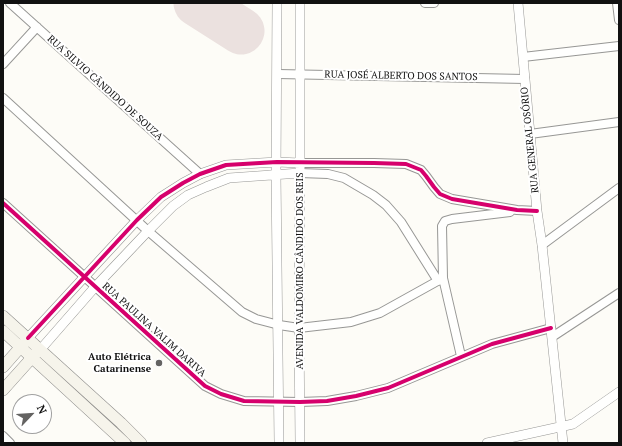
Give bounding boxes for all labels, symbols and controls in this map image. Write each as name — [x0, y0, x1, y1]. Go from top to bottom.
street label: RUA SILVIO CÃNDIDO DE SOUZA — [45, 33, 165, 143]
street label: RUA JOSÉ ALBERTO DOS SANTOS — [324, 69, 478, 83]
street label: RUA GENERAL OSÓRIO — [518, 86, 542, 194]
street label: AVENIDA VALDOMIRO CÂNDIDO DOS REIS — [294, 173, 306, 369]
street label: RUA PAULINA VALIM DARIVA — [100, 280, 208, 380]
place label: Auto Elétrica Catarinense — [88, 351, 151, 374]
marker: Auto Elétrica Catarinense — [154, 358, 164, 368]
north arrow — [12, 394, 52, 434]
text: N — [34, 403, 50, 416]

